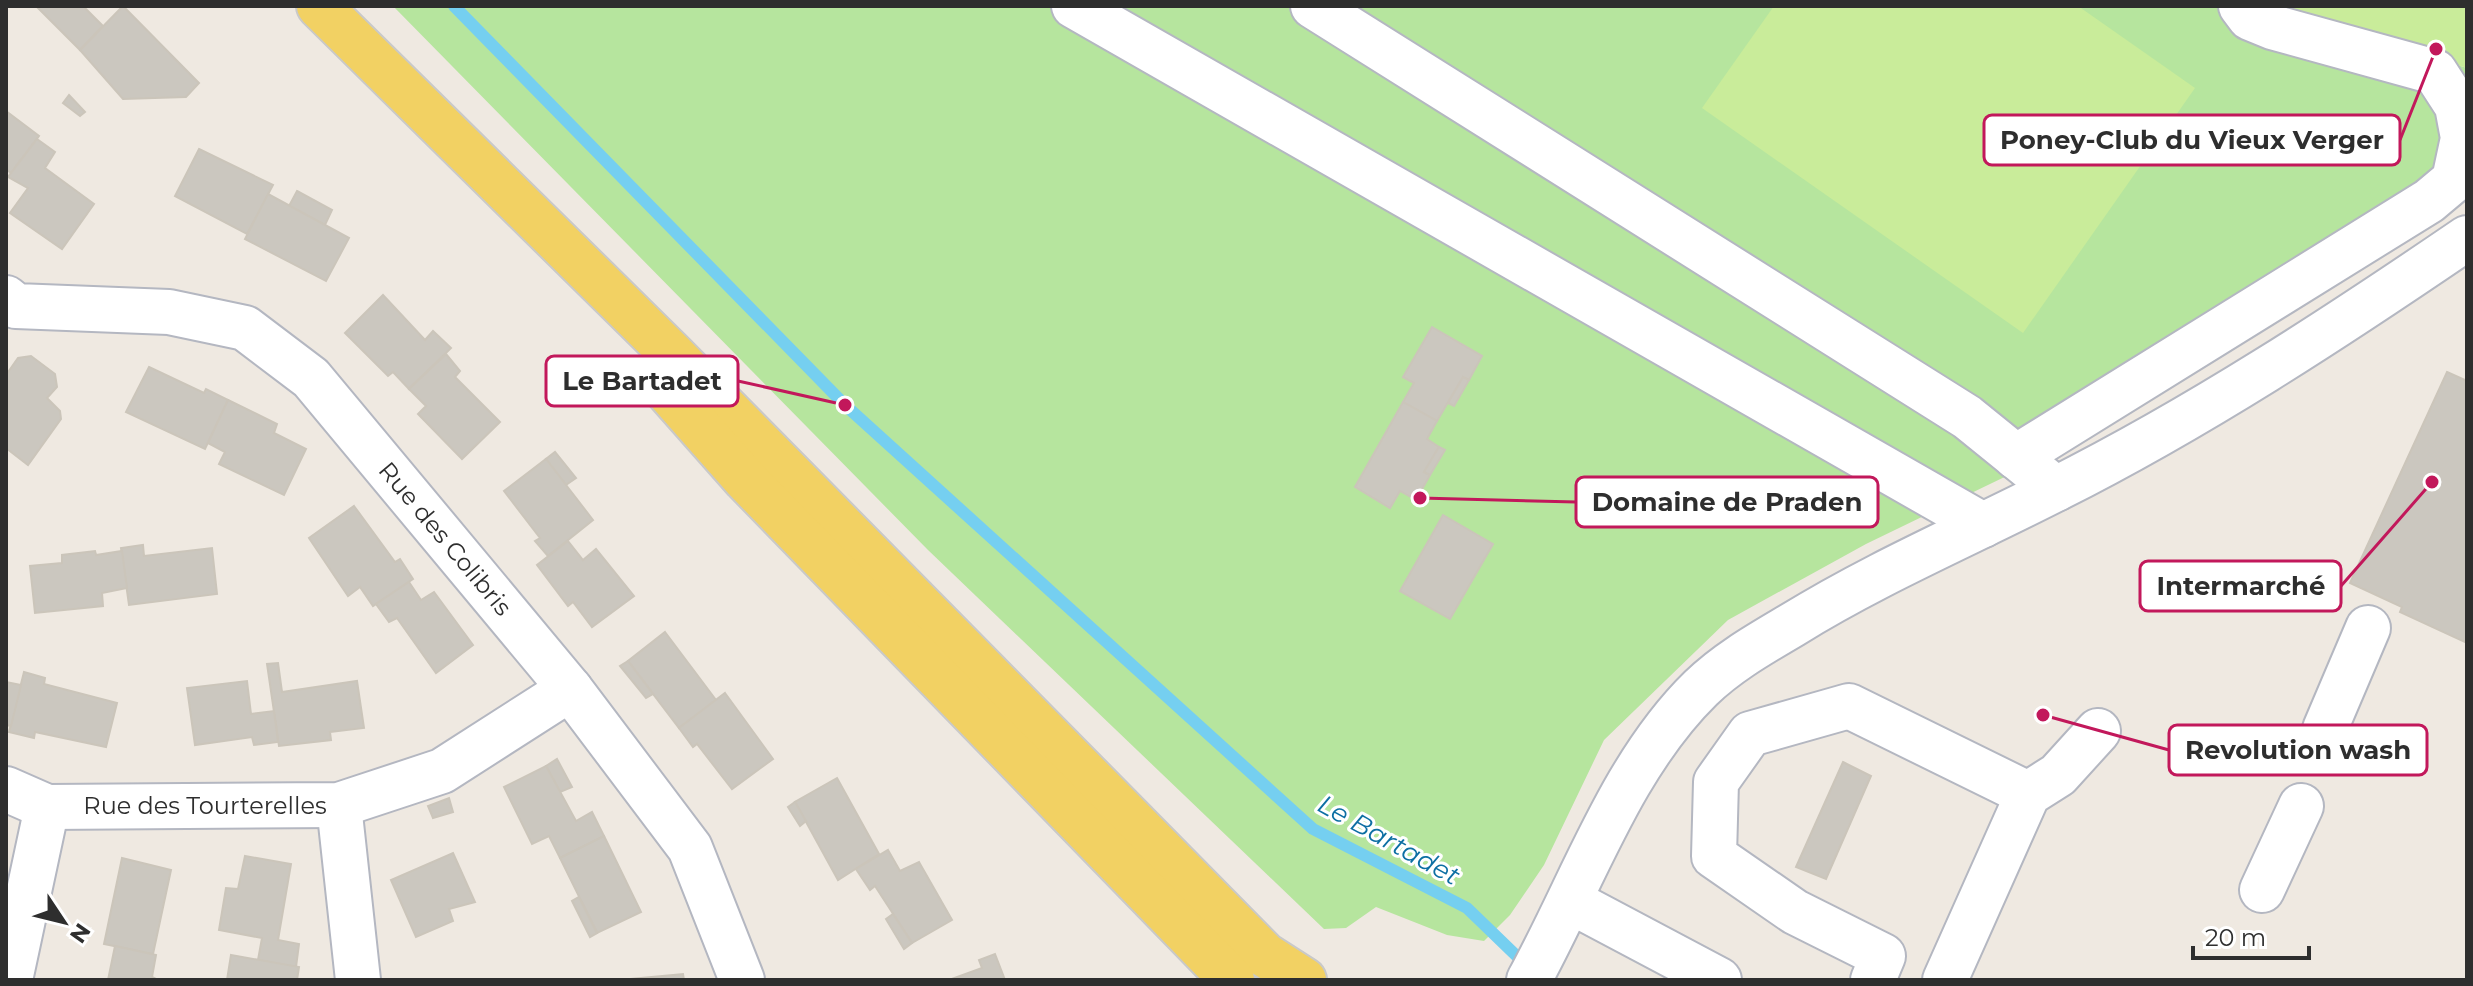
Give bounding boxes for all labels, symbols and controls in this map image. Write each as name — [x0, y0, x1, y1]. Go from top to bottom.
callout: Poney-Club du Vieux Verger — [1984, 115, 2400, 165]
text: Poney-Club du Vieux Verger — [2000, 124, 2384, 156]
callout: Le Bartadet — [546, 356, 738, 406]
text: Le Bartadet — [562, 365, 722, 397]
street label: Rue des Colibris — [373, 456, 518, 621]
callout: Domaine de Praden — [1576, 477, 1878, 527]
text: Domaine de Praden — [1592, 486, 1862, 518]
callout: Intermarché — [2140, 561, 2341, 611]
text: Intermarché — [2157, 570, 2325, 602]
callout: Revolution wash — [2169, 725, 2427, 775]
text: Revolution wash — [2185, 734, 2411, 766]
water label: Le Bartadet — [1312, 788, 1466, 892]
street label: Rue des Tourterelles — [83, 791, 327, 820]
north arrow — [24, 882, 104, 962]
scale bar — [2193, 910, 2309, 960]
text: N — [64, 918, 96, 948]
text: 20 m — [2205, 923, 2266, 952]

